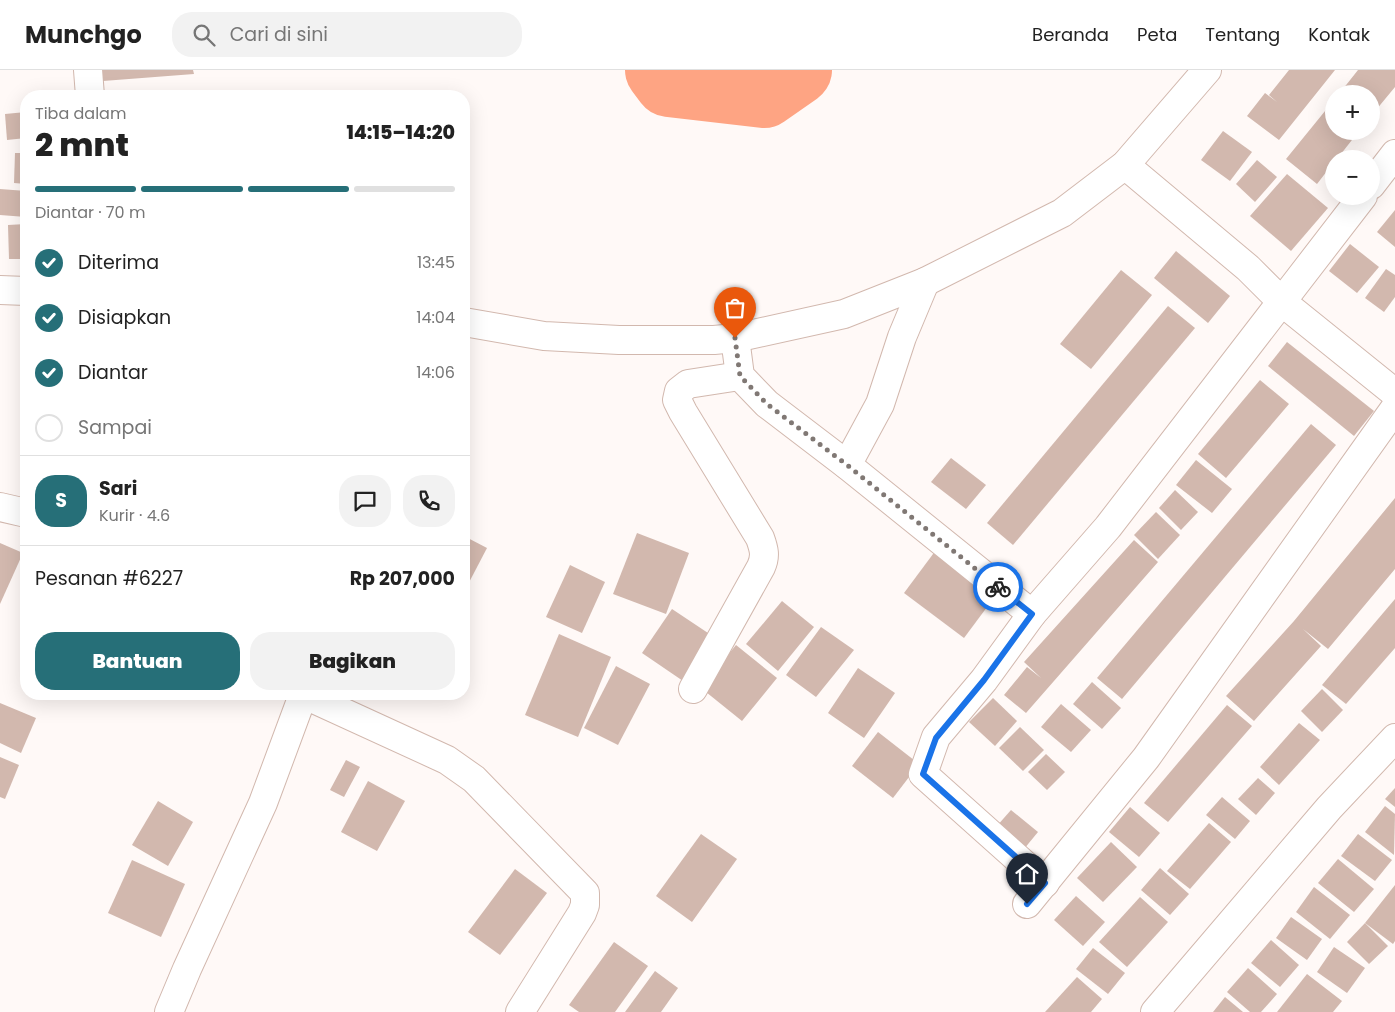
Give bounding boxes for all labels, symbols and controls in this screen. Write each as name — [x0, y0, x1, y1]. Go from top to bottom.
search box — [172, 12, 522, 57]
text: Munchgo — [25, 18, 142, 51]
icon: search — [190, 21, 218, 49]
text: Cari di sini — [230, 21, 328, 48]
text: Beranda — [1032, 22, 1109, 47]
text: Peta — [1137, 22, 1177, 47]
text: Tentang — [1205, 22, 1280, 47]
text: Kontak — [1308, 22, 1370, 47]
map controls — [1325, 85, 1380, 205]
button: + — [1325, 85, 1380, 140]
text: Tiba dalam — [35, 102, 126, 125]
text: 14:15–14:20 — [346, 119, 455, 146]
text: 2 mnt — [35, 122, 129, 167]
button: − — [1325, 150, 1380, 205]
text: Diantar · 70 m — [35, 201, 145, 224]
icon: check — [35, 249, 63, 277]
text: Diterima — [78, 249, 159, 276]
text: 13:45 — [417, 251, 455, 274]
pin — [714, 287, 756, 338]
icon: bag — [721, 294, 749, 322]
icon: check — [35, 304, 63, 332]
text: Disiapkan — [78, 304, 171, 331]
text: 14:04 — [416, 306, 455, 329]
icon: check — [35, 359, 63, 387]
text: Diantar — [78, 359, 148, 386]
text: 14:06 — [416, 361, 455, 384]
text: Sampai — [78, 414, 152, 441]
text: Sari — [99, 475, 137, 502]
button: chat — [339, 475, 391, 527]
button: phone — [403, 475, 455, 527]
text: S — [55, 487, 67, 514]
text: Kurir · 4.6 — [99, 504, 170, 527]
courier — [973, 562, 1023, 612]
text: Pesanan #6227 — [35, 565, 183, 592]
text: Rp 207,000 — [350, 565, 455, 592]
icon: bike — [984, 573, 1012, 601]
button: Bantuan — [35, 632, 240, 690]
button: Bagikan — [250, 632, 455, 690]
pin — [1006, 853, 1048, 904]
icon: home — [1013, 860, 1041, 888]

